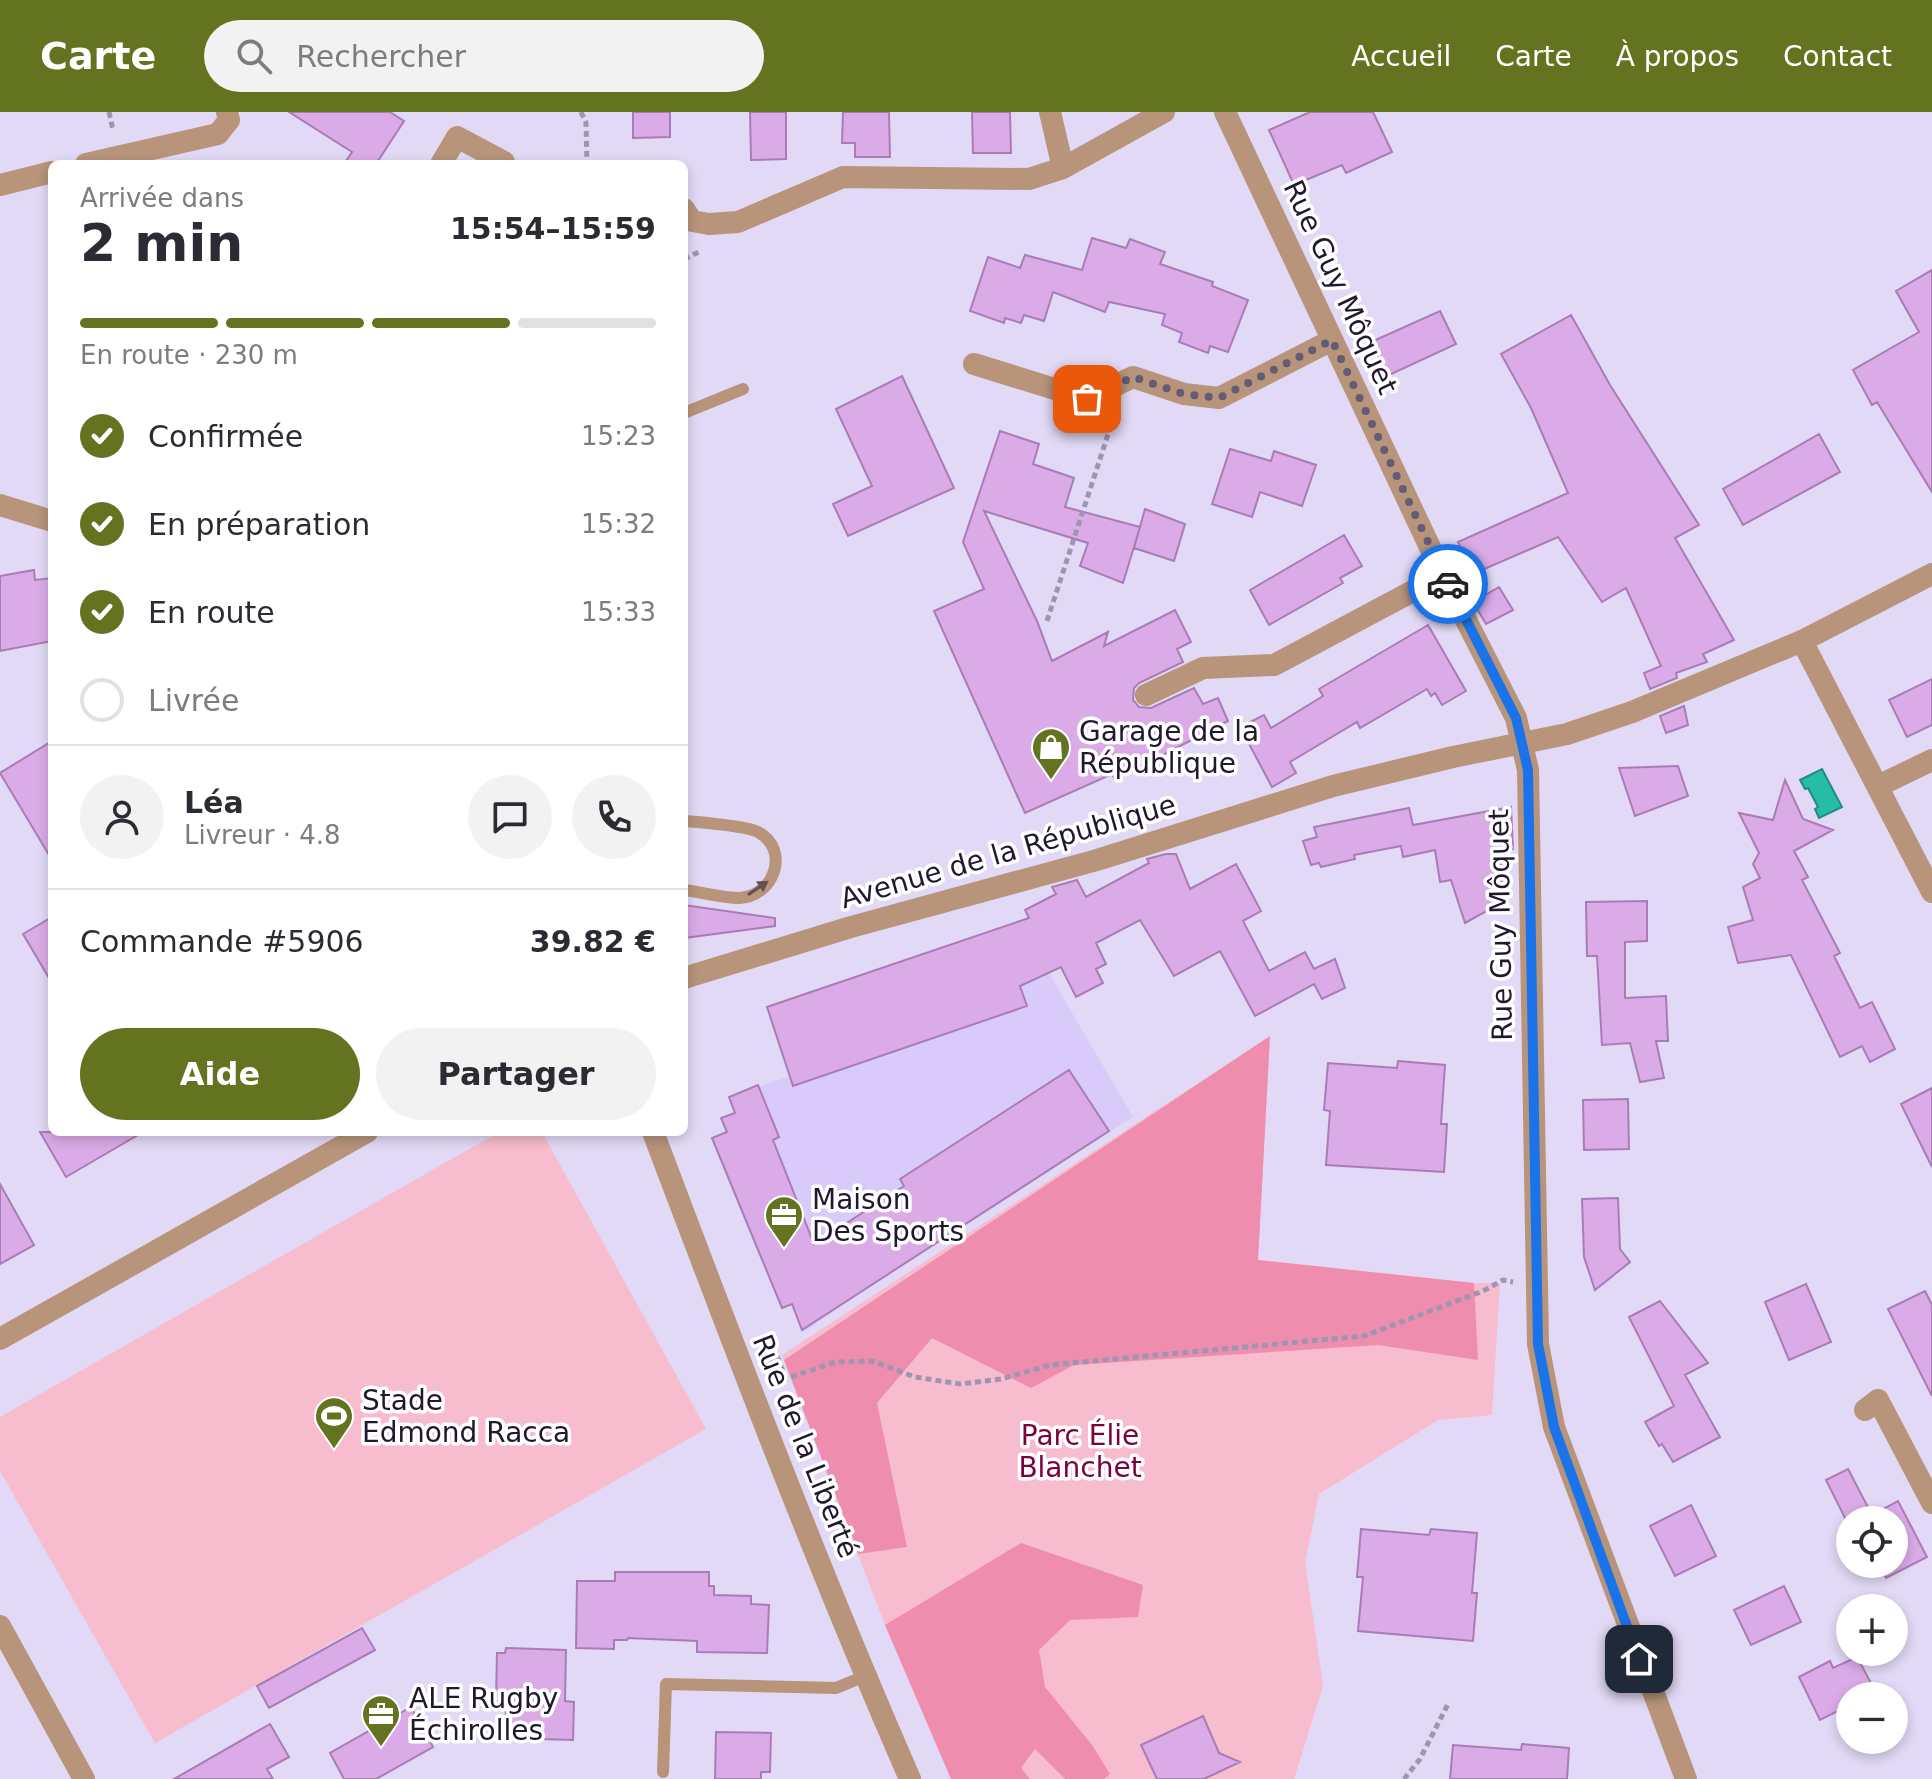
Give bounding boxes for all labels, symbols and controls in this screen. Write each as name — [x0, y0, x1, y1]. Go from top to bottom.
search box — [204, 20, 764, 92]
text: Carte — [40, 34, 156, 78]
icon: search — [232, 34, 276, 78]
text: Rechercher — [296, 39, 466, 74]
text: Accueil — [1351, 40, 1451, 73]
text: Carte — [1495, 40, 1572, 73]
text: À propos — [1616, 40, 1739, 73]
text: Contact — [1783, 40, 1892, 73]
street label: Rue Guy Môquet — [1277, 175, 1405, 399]
text: Arrivée dans — [80, 183, 244, 213]
text: 15:54–15:59 — [450, 211, 656, 246]
text: 2 min — [80, 213, 243, 273]
text: En route · 230 m — [80, 340, 298, 370]
pin — [1053, 365, 1121, 433]
icon: bag — [1065, 377, 1109, 421]
icon: check — [80, 414, 124, 458]
text: Confirmée — [148, 419, 303, 454]
text: 15:23 — [581, 421, 656, 451]
icon: check — [80, 502, 124, 546]
text: En préparation — [148, 507, 370, 542]
text: 15:32 — [581, 509, 656, 539]
courier — [1408, 544, 1488, 624]
icon: car — [1426, 562, 1470, 606]
icon: check — [80, 590, 124, 634]
text: En route — [148, 595, 275, 630]
text: 15:33 — [581, 597, 656, 627]
text: Livrée — [148, 683, 239, 718]
place label: Garage de la République — [1079, 715, 1259, 780]
shop icon: Garage de la République — [1030, 726, 1072, 781]
button: person — [80, 775, 164, 859]
button: chat — [468, 775, 552, 859]
button: phone — [572, 775, 656, 859]
text: Léa — [184, 785, 244, 820]
street label: Avenue de la République — [836, 788, 1180, 915]
street label: Rue Guy Môquet — [1482, 809, 1519, 1041]
text: Livreur · 4.8 — [184, 820, 341, 850]
one-way arrow — [748, 881, 769, 896]
text: Commande #5906 — [80, 924, 364, 959]
text: 39.82 € — [530, 924, 656, 959]
button: Aide — [80, 1028, 360, 1120]
button: Partager — [376, 1028, 656, 1120]
place label: Maison Des Sports — [812, 1183, 964, 1248]
office icon: Maison Des Sports — [763, 1194, 805, 1249]
street label: Rue de la Liberté — [746, 1330, 865, 1563]
place label: Stade Edmond Racca — [362, 1384, 570, 1449]
sports icon: Stade Edmond Racca — [313, 1395, 355, 1450]
park label: Parc Élie Blanchet — [1018, 1418, 1142, 1484]
map controls — [1836, 1506, 1908, 1754]
button: locate — [1836, 1506, 1908, 1578]
button: + — [1836, 1594, 1908, 1666]
pin — [1605, 1625, 1673, 1693]
icon: home — [1617, 1637, 1661, 1681]
place label: ALE Rugby Échirolles — [409, 1682, 558, 1747]
button: − — [1836, 1682, 1908, 1754]
office icon: ALE Rugby Échirolles — [360, 1693, 402, 1748]

